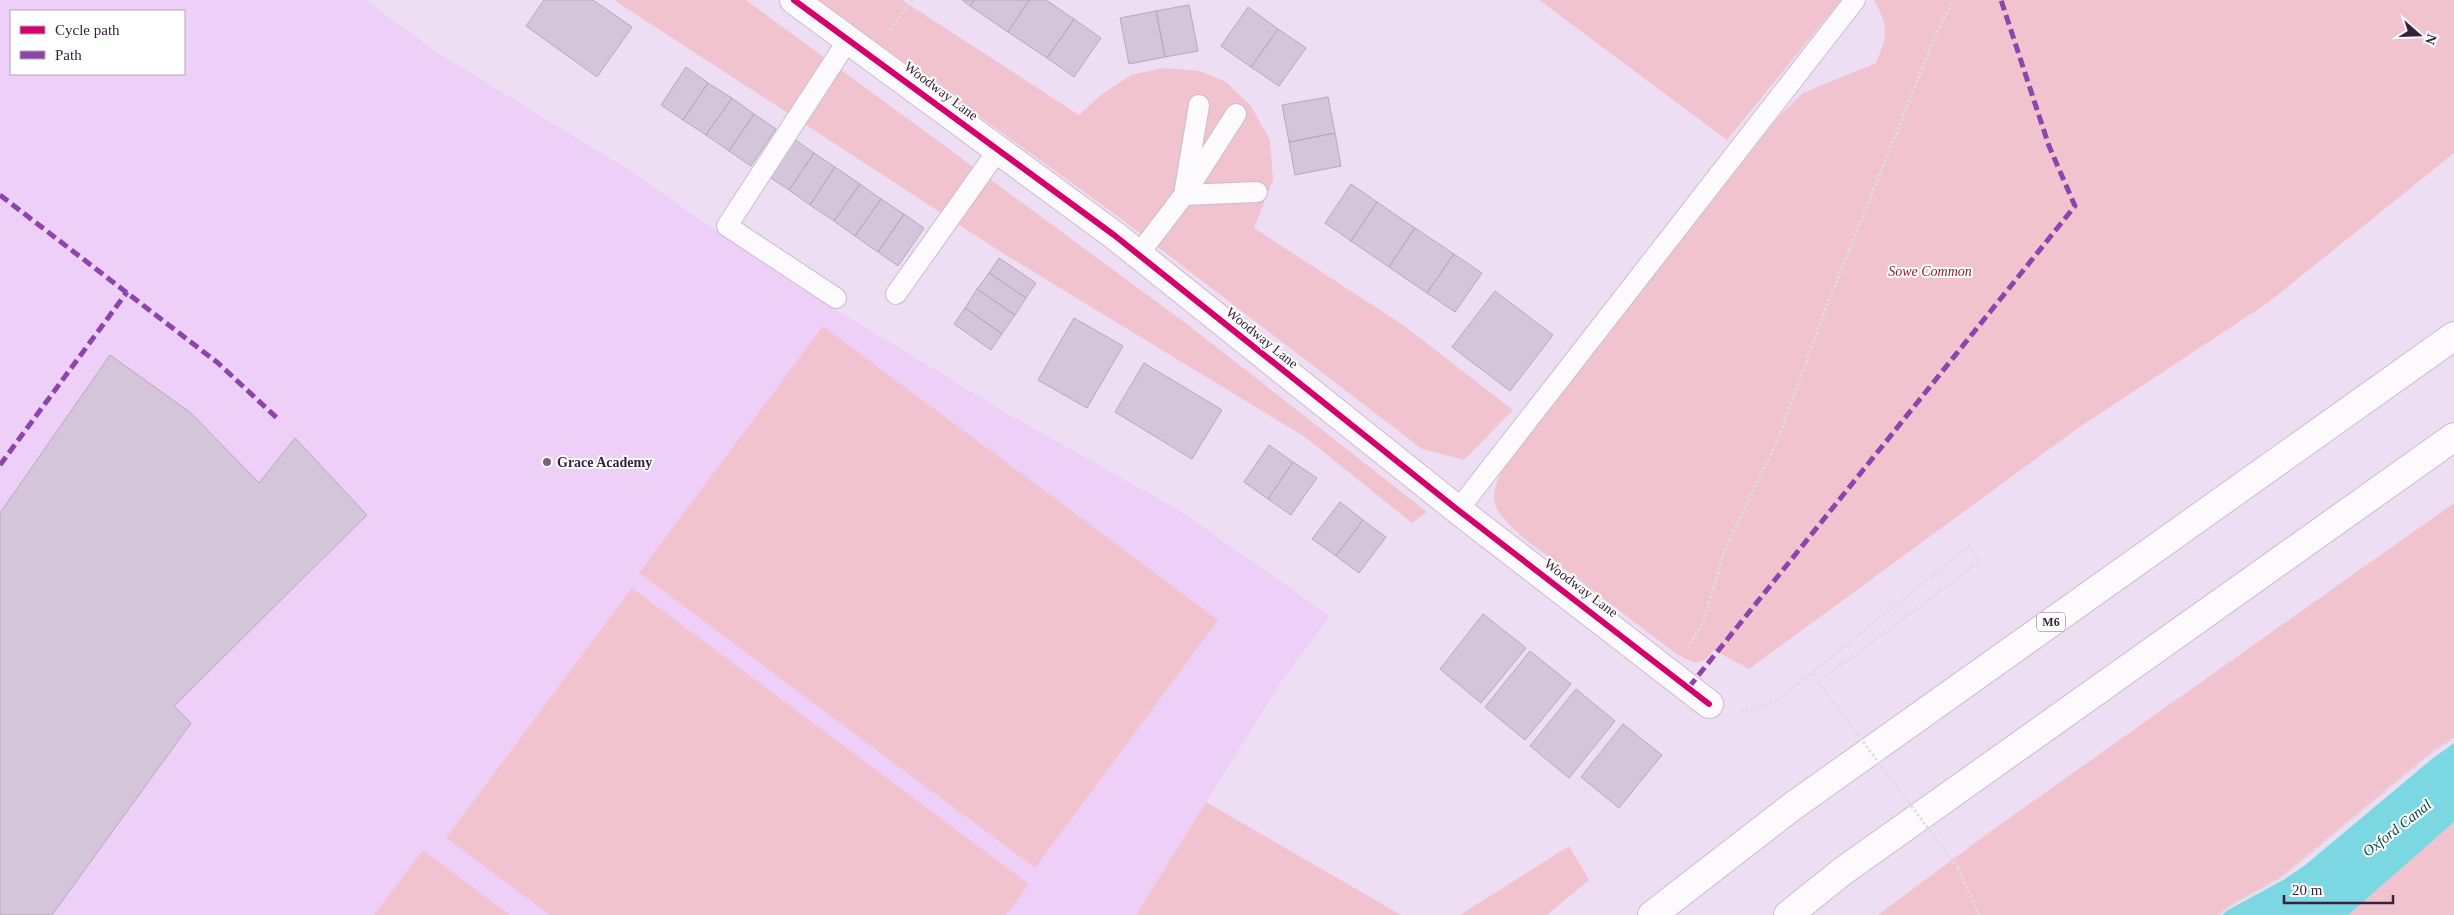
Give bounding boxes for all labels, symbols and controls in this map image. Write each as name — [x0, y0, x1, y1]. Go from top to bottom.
legend — [10, 10, 185, 75]
north arrow — [2394, 10, 2444, 60]
text: Cycle path — [55, 22, 120, 38]
text: N — [2422, 32, 2440, 47]
text: Path — [55, 47, 82, 63]
street label: Woodway Lane — [901, 59, 981, 123]
park label: Sowe Common — [1888, 264, 1972, 279]
street label: Woodway Lane — [1223, 305, 1301, 371]
place label: Grace Academy — [557, 455, 652, 470]
marker: Grace Academy — [541, 456, 553, 468]
street label: Woodway Lane — [1541, 556, 1621, 620]
road number: M6 — [2037, 612, 2065, 632]
water label: Oxford Canal — [2360, 796, 2434, 860]
scale bar — [2284, 872, 2393, 904]
text: 20 m — [2292, 882, 2323, 898]

